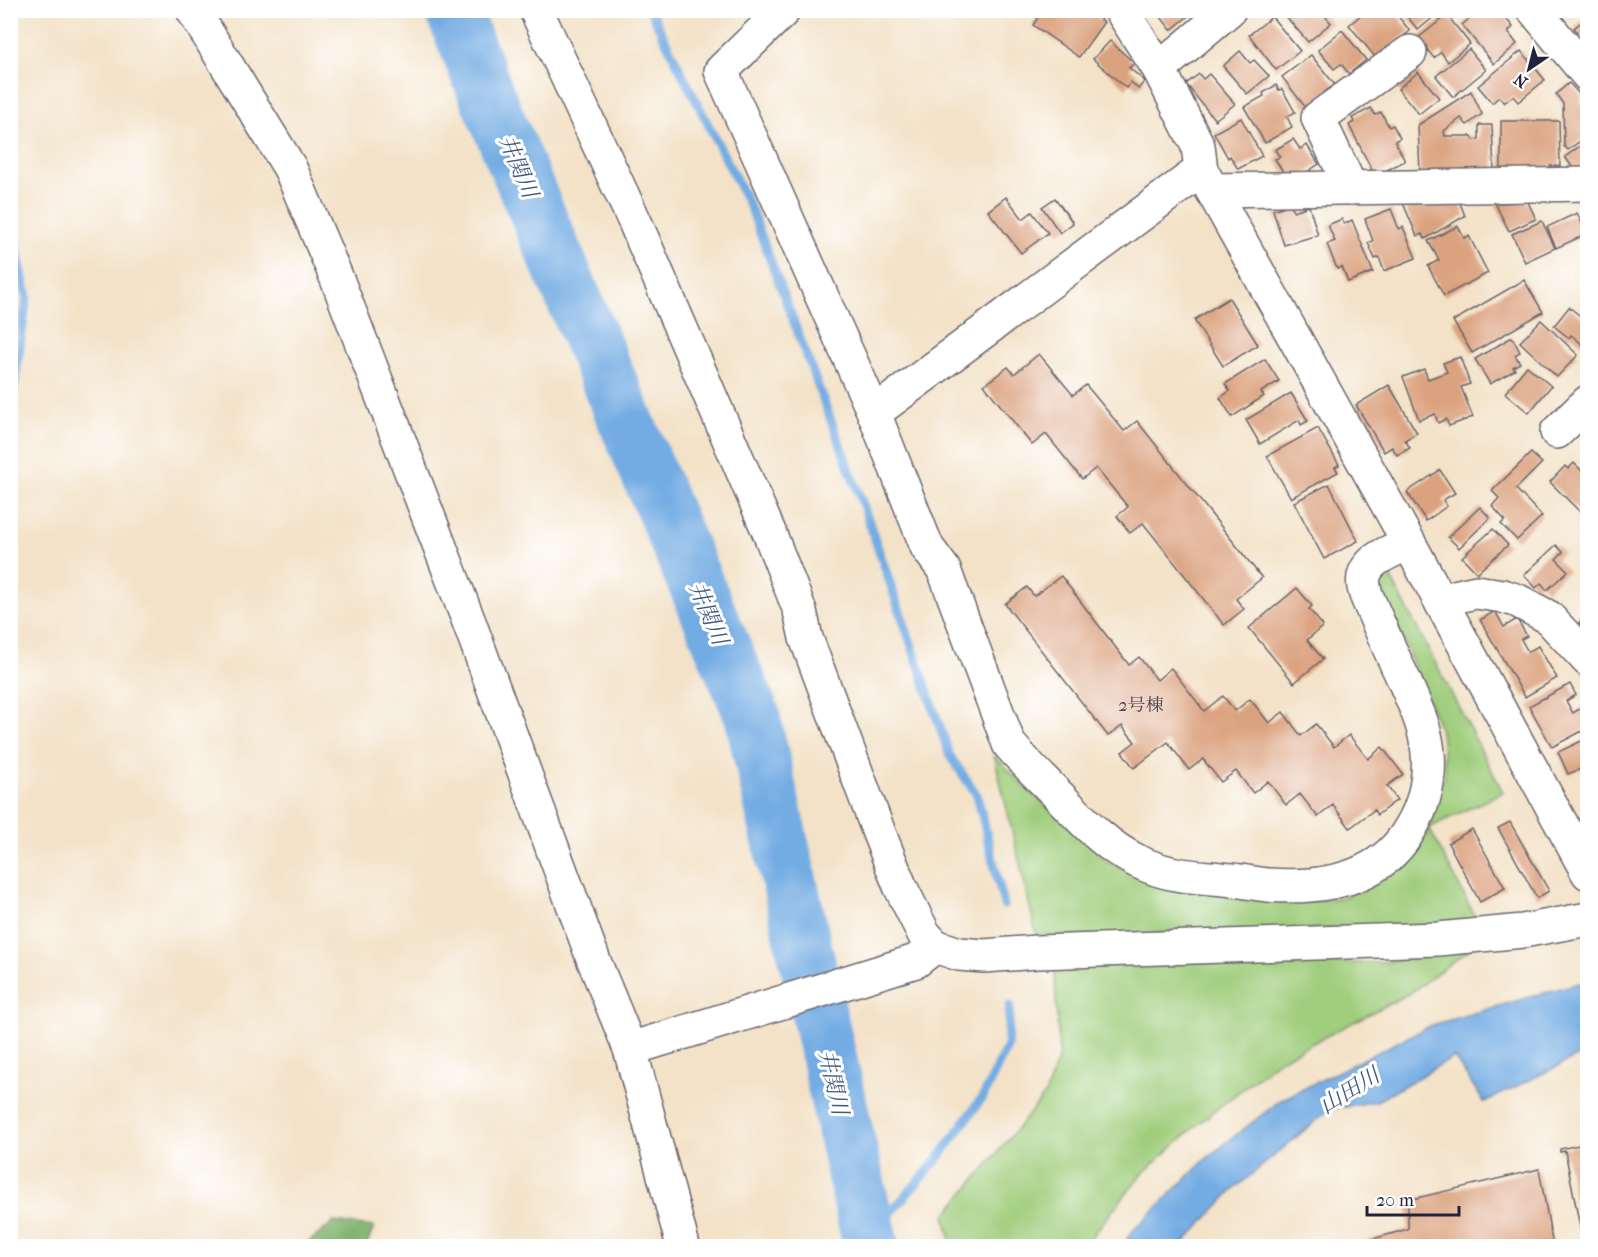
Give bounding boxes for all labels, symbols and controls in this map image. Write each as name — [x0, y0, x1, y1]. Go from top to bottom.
north arrow — [1499, 39, 1559, 99]
text: N — [1510, 69, 1531, 92]
water label: 井関川 — [493, 131, 544, 204]
water label: 井関川 — [683, 578, 734, 651]
house number: 2号棟 — [1118, 695, 1164, 716]
water label: 井関川 — [813, 1047, 854, 1119]
water label: 山田川 — [1315, 1061, 1386, 1119]
scale bar — [1367, 1179, 1458, 1217]
text: 20 m — [1376, 1190, 1414, 1211]

